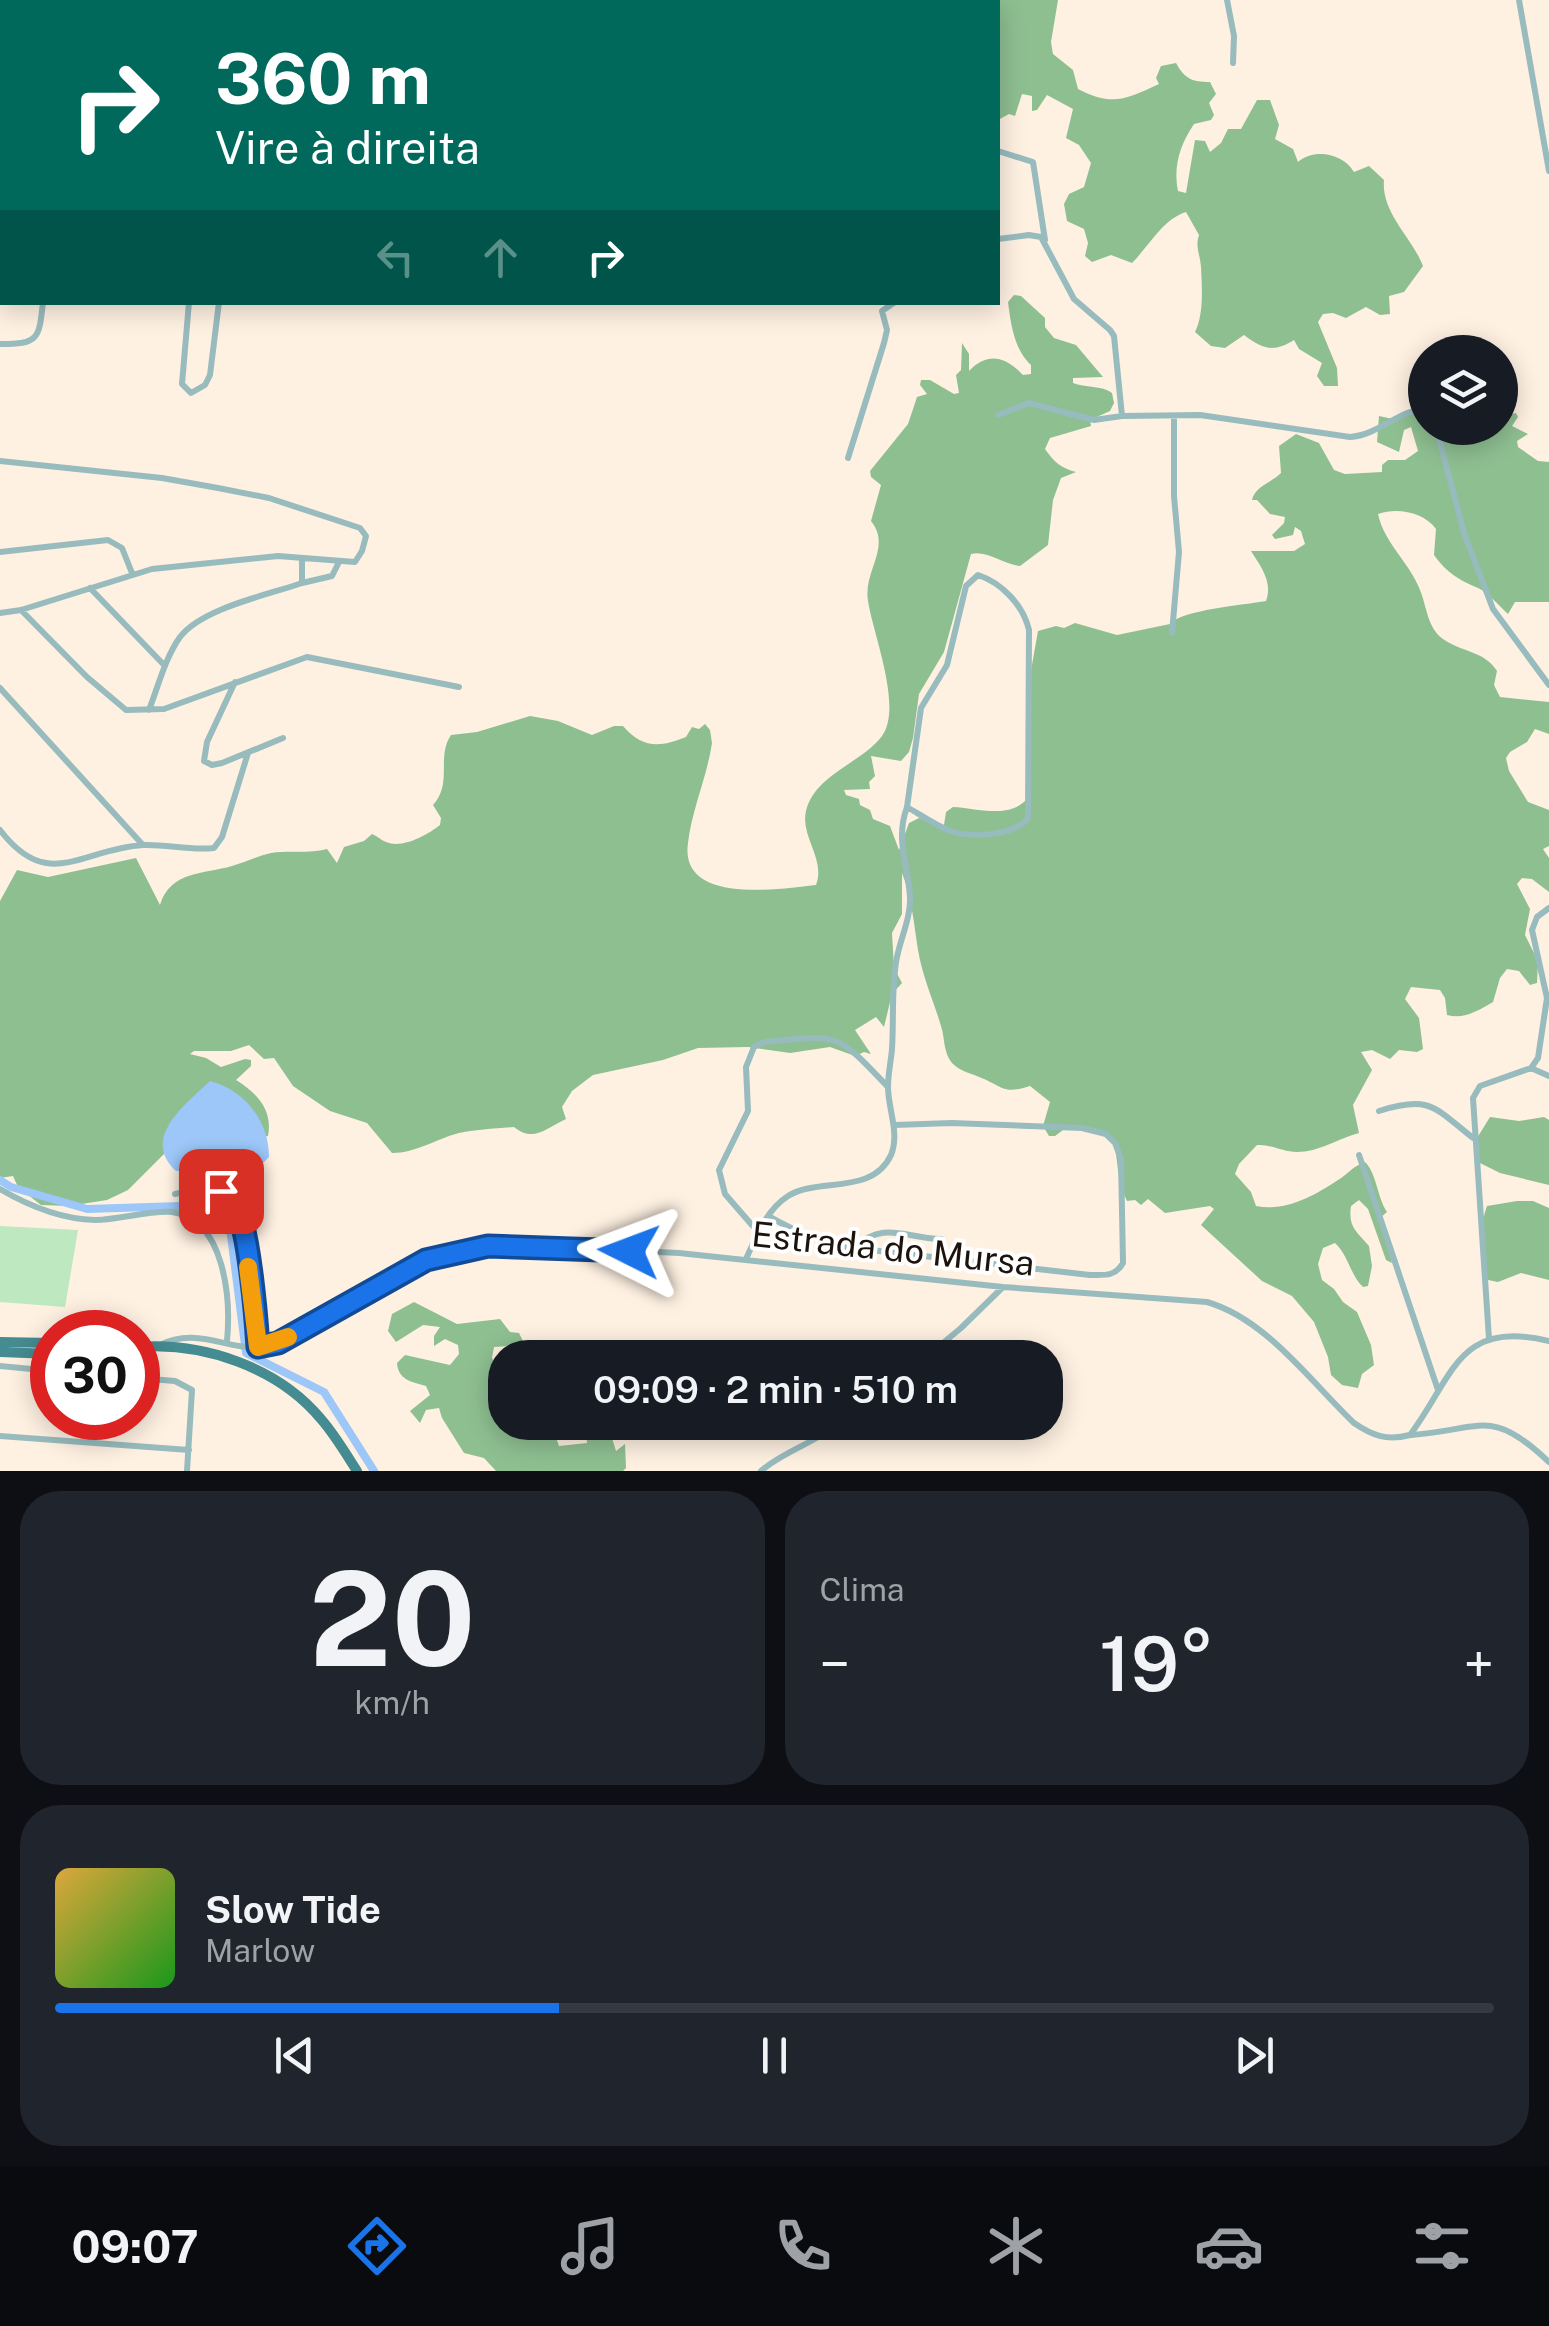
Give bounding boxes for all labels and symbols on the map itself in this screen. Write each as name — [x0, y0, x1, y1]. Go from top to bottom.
pin — [179, 1149, 264, 1234]
position arrow — [577, 1199, 681, 1303]
street label: Estrada do Mursa — [750, 1213, 1037, 1284]
speed limit sign: 30 — [30, 1310, 160, 1440]

